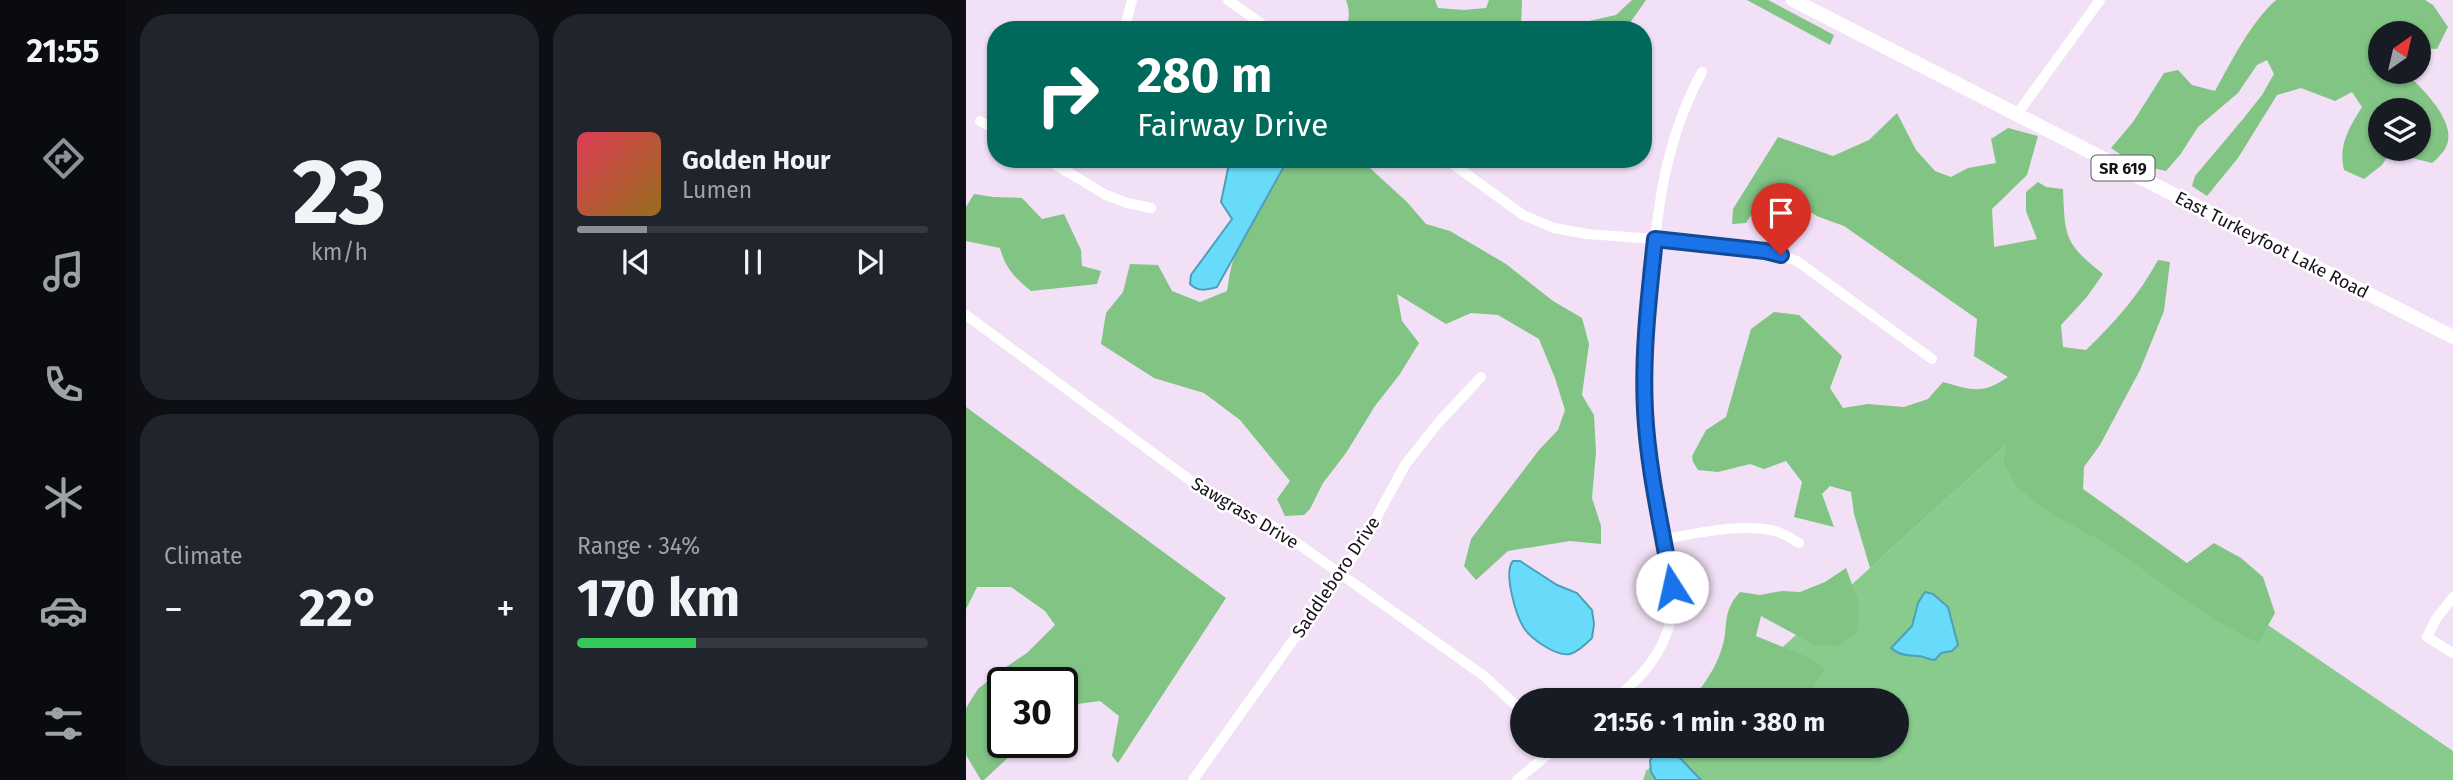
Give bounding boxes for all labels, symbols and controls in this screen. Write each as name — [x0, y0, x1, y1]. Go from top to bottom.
north arrow — [2368, 21, 2431, 84]
map controls — [2368, 21, 2431, 161]
text: 21:55 — [27, 32, 99, 70]
text: 280 m — [1137, 46, 1273, 105]
icon: right — [1022, 49, 1113, 140]
button: layers — [2368, 98, 2431, 161]
text: Fairway Drive — [1137, 106, 1328, 144]
icon: directions — [39, 134, 88, 183]
text: 23 — [293, 138, 386, 247]
text: Golden Hour — [682, 145, 830, 176]
road number: SR 619 — [2092, 156, 2154, 180]
text: Lumen — [682, 176, 752, 204]
pin — [1751, 183, 1811, 255]
street label: East Turkeyfoot Lake Road — [2172, 187, 2372, 303]
icon: arrive — [1762, 194, 1800, 232]
text: km/h — [311, 238, 368, 266]
icon: previous — [617, 243, 655, 281]
icon: pause — [734, 243, 772, 281]
icon: next — [851, 243, 889, 281]
icon: music — [39, 247, 88, 296]
icon: phone — [39, 360, 88, 409]
street label: Sawgrass Drive — [1187, 472, 1303, 554]
icon: climate — [39, 473, 88, 522]
street label: Saddleboro Drive — [1287, 512, 1385, 642]
text: Range · 34% — [577, 532, 700, 560]
text: Climate — [164, 542, 243, 570]
position arrow — [1635, 550, 1709, 624]
text: 170 km — [577, 567, 740, 630]
text: 22° — [299, 577, 380, 640]
icon: car — [39, 586, 88, 635]
text: − — [164, 586, 183, 632]
text: + — [496, 586, 515, 632]
speed limit sign: 30 — [987, 667, 1078, 758]
icon: filters — [39, 699, 88, 748]
text: 21:56 · 1 min · 380 m — [1594, 707, 1825, 738]

